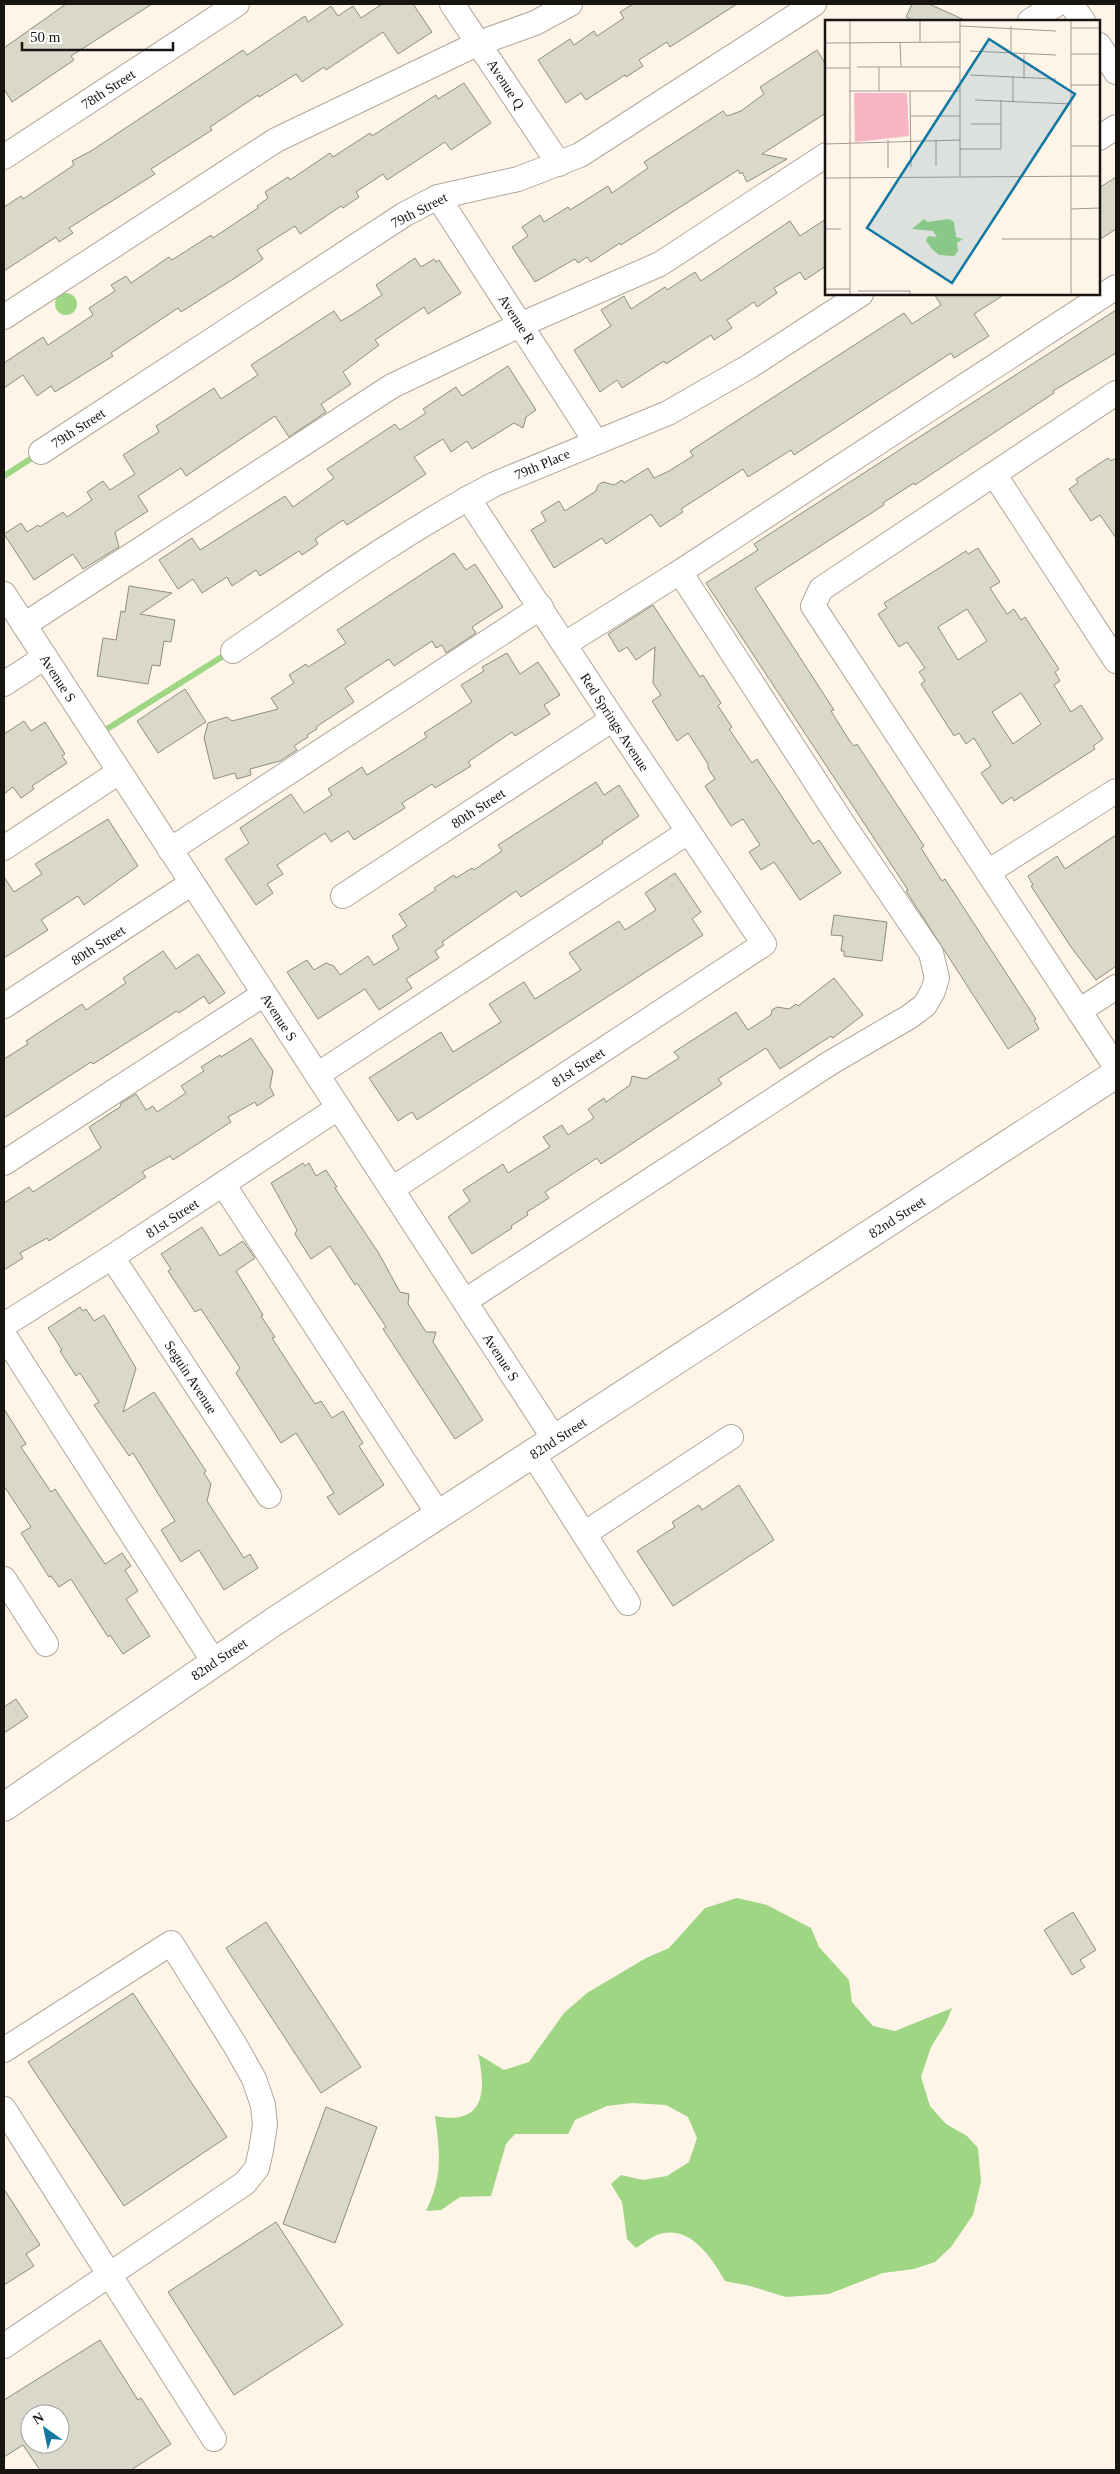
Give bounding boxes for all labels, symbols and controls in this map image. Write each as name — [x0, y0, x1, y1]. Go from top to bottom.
scale bar — [22, 20, 174, 52]
inset map — [825, 20, 1100, 295]
text: 50 m — [30, 29, 61, 45]
street label: Avenue Q — [484, 57, 527, 112]
street label: 78th Street — [79, 66, 138, 112]
street label: 79th Street — [389, 190, 450, 231]
street label: Avenue R — [495, 292, 538, 347]
street label: 79th Street — [49, 405, 108, 451]
street label: 79th Place — [512, 446, 572, 483]
street label: Avenue S — [37, 652, 79, 705]
street label: Red Springs Avenue — [577, 670, 652, 774]
street label: 80th Street — [449, 785, 508, 831]
street label: 80th Street — [69, 922, 128, 968]
street label: Avenue S — [258, 991, 300, 1044]
street label: 81st Street — [549, 1045, 607, 1090]
street label: 82nd Street — [866, 1194, 928, 1241]
street label: 81st Street — [143, 1196, 201, 1241]
street label: Avenue S — [480, 1331, 522, 1384]
street label: Seguin Avenue — [161, 1338, 220, 1417]
street label: 82nd Street — [527, 1415, 589, 1462]
street label: 82nd Street — [188, 1635, 250, 1684]
north arrow — [20, 2404, 70, 2454]
text: N — [30, 2409, 47, 2428]

